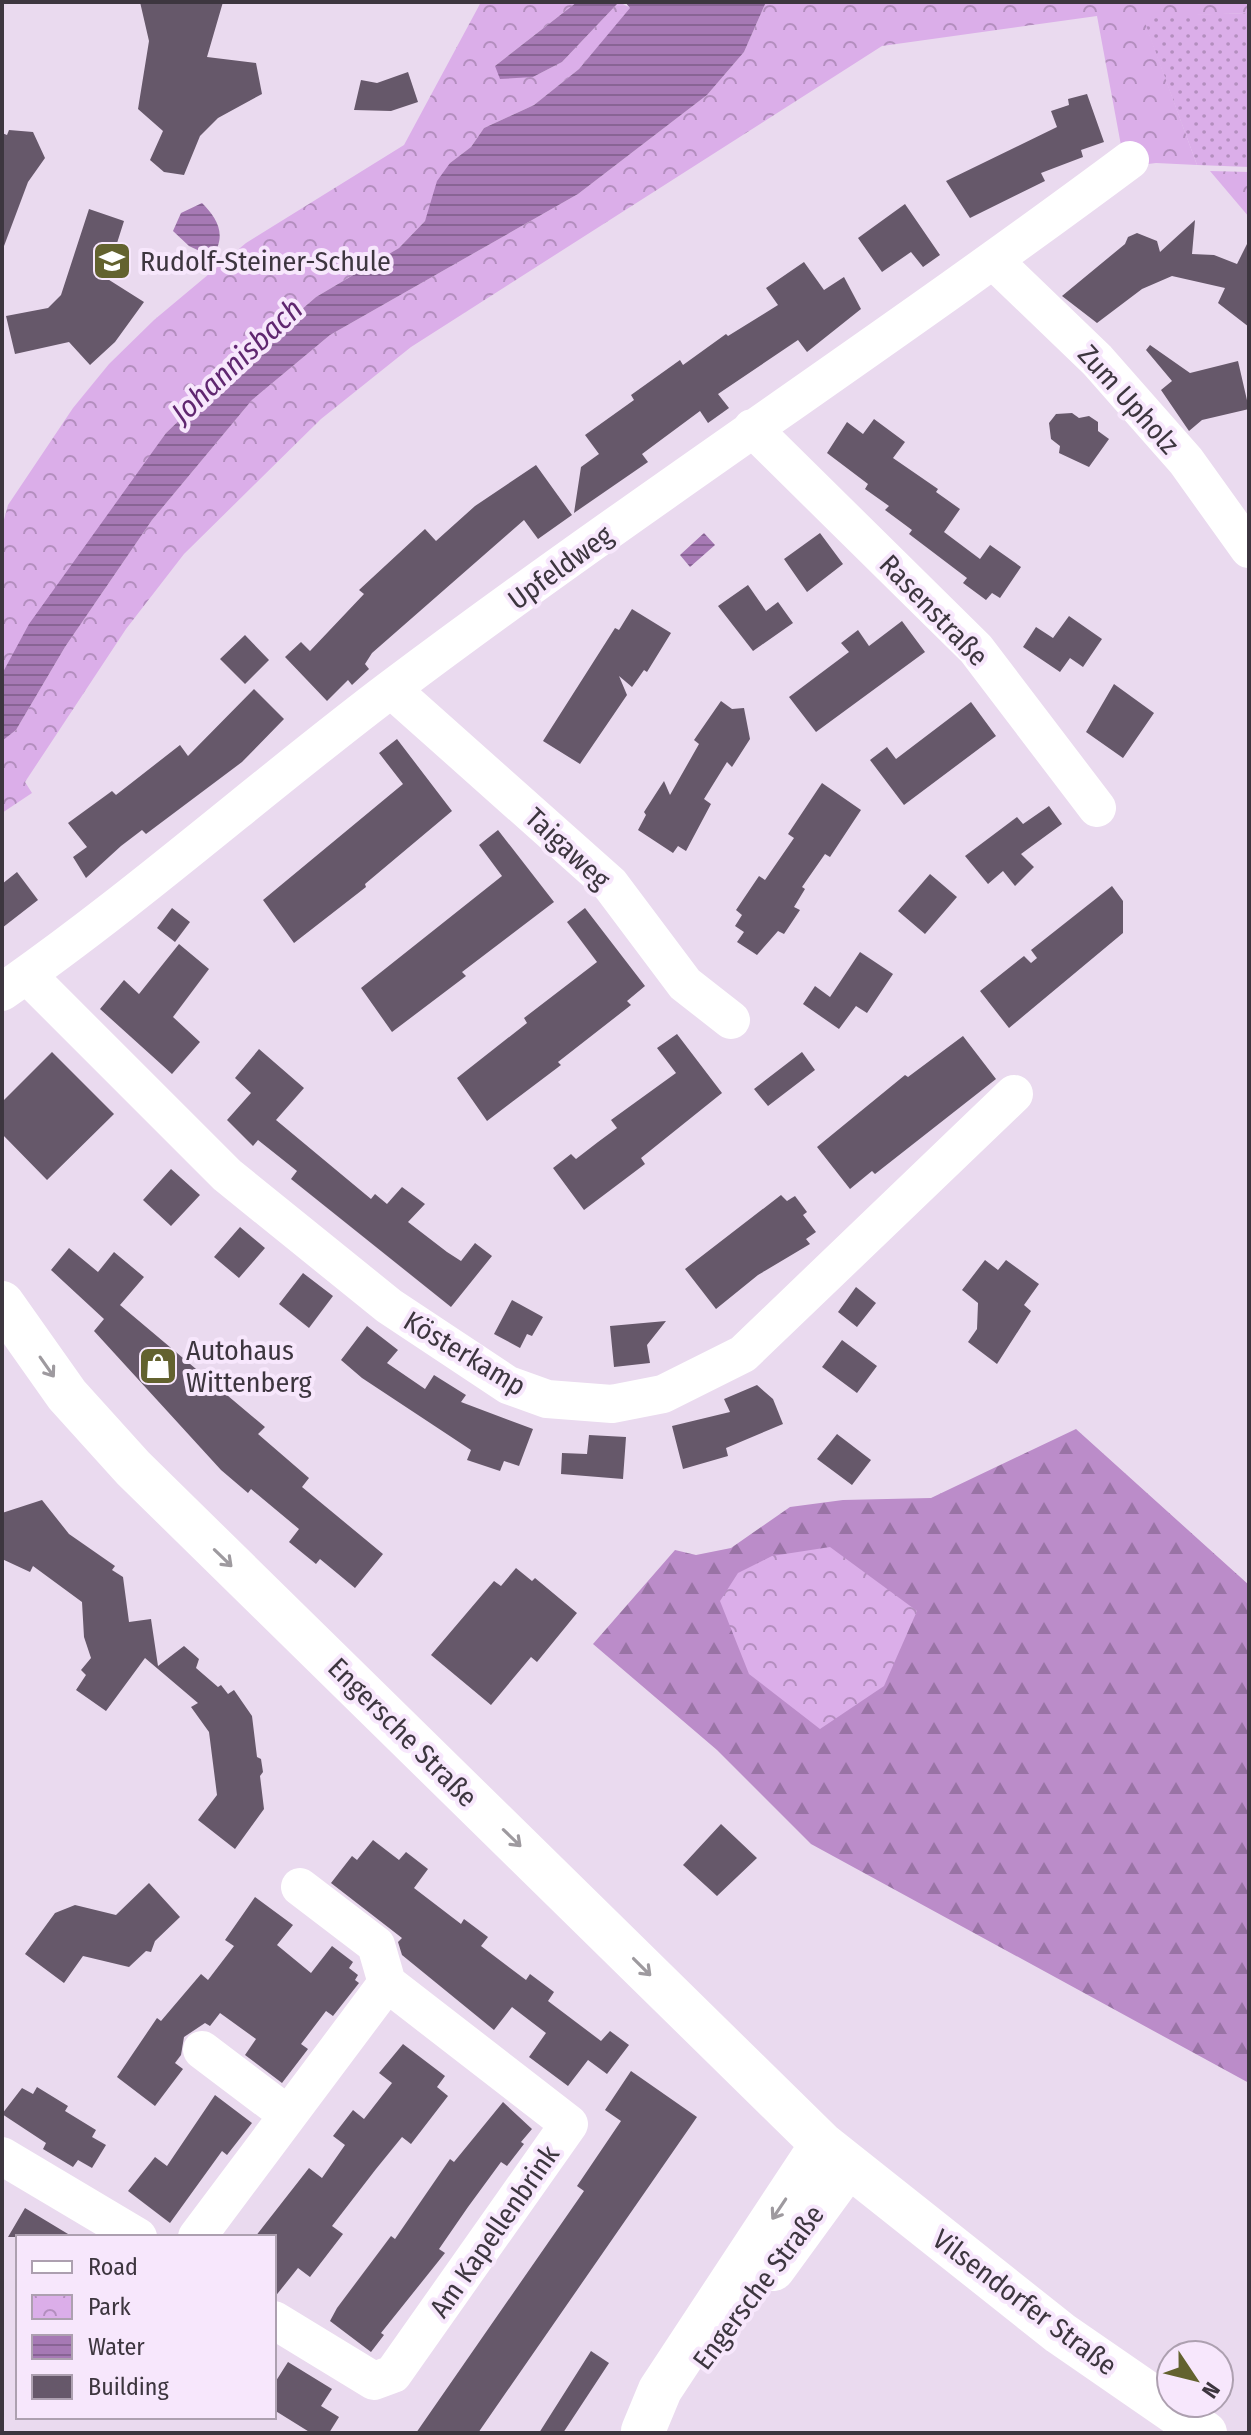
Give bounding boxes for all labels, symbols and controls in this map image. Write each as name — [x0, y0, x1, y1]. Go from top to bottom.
school or university icon: Rudolf-Steiner-Schule — [91, 240, 133, 282]
place label: Rudolf-Steiner-Schule — [140, 245, 391, 278]
water label: Johannisbach — [162, 291, 310, 432]
street label: Zum Upholz — [1071, 338, 1186, 461]
street label: Upfeldweg — [502, 518, 620, 616]
street label: Rasenstraße — [873, 548, 995, 673]
street label: Taigaweg — [518, 801, 618, 896]
street label: Kösterkamp — [398, 1304, 532, 1403]
place label: Autohaus Wittenberg — [186, 1334, 313, 1399]
shop icon: Autohaus Wittenberg — [137, 1345, 179, 1387]
one-way arrow — [39, 1356, 55, 1378]
one-way arrow — [213, 1548, 232, 1567]
street label: Engersche Straße — [321, 1651, 484, 1814]
one-way arrow — [501, 1828, 521, 1847]
one-way arrow — [632, 1957, 651, 1976]
street label: Am Kapellenbrink — [423, 2138, 567, 2324]
one-way arrow — [771, 2197, 787, 2220]
street label: Engersche Straße — [686, 2199, 831, 2376]
street label: Vilsendorfer Straße — [926, 2223, 1123, 2382]
legend — [16, 2235, 276, 2419]
text: Road — [88, 2253, 138, 2281]
text: Park — [88, 2293, 131, 2321]
text: Water — [88, 2333, 145, 2361]
north arrow — [1155, 2339, 1235, 2419]
text: Building — [88, 2373, 170, 2401]
text: N — [1196, 2377, 1226, 2403]

